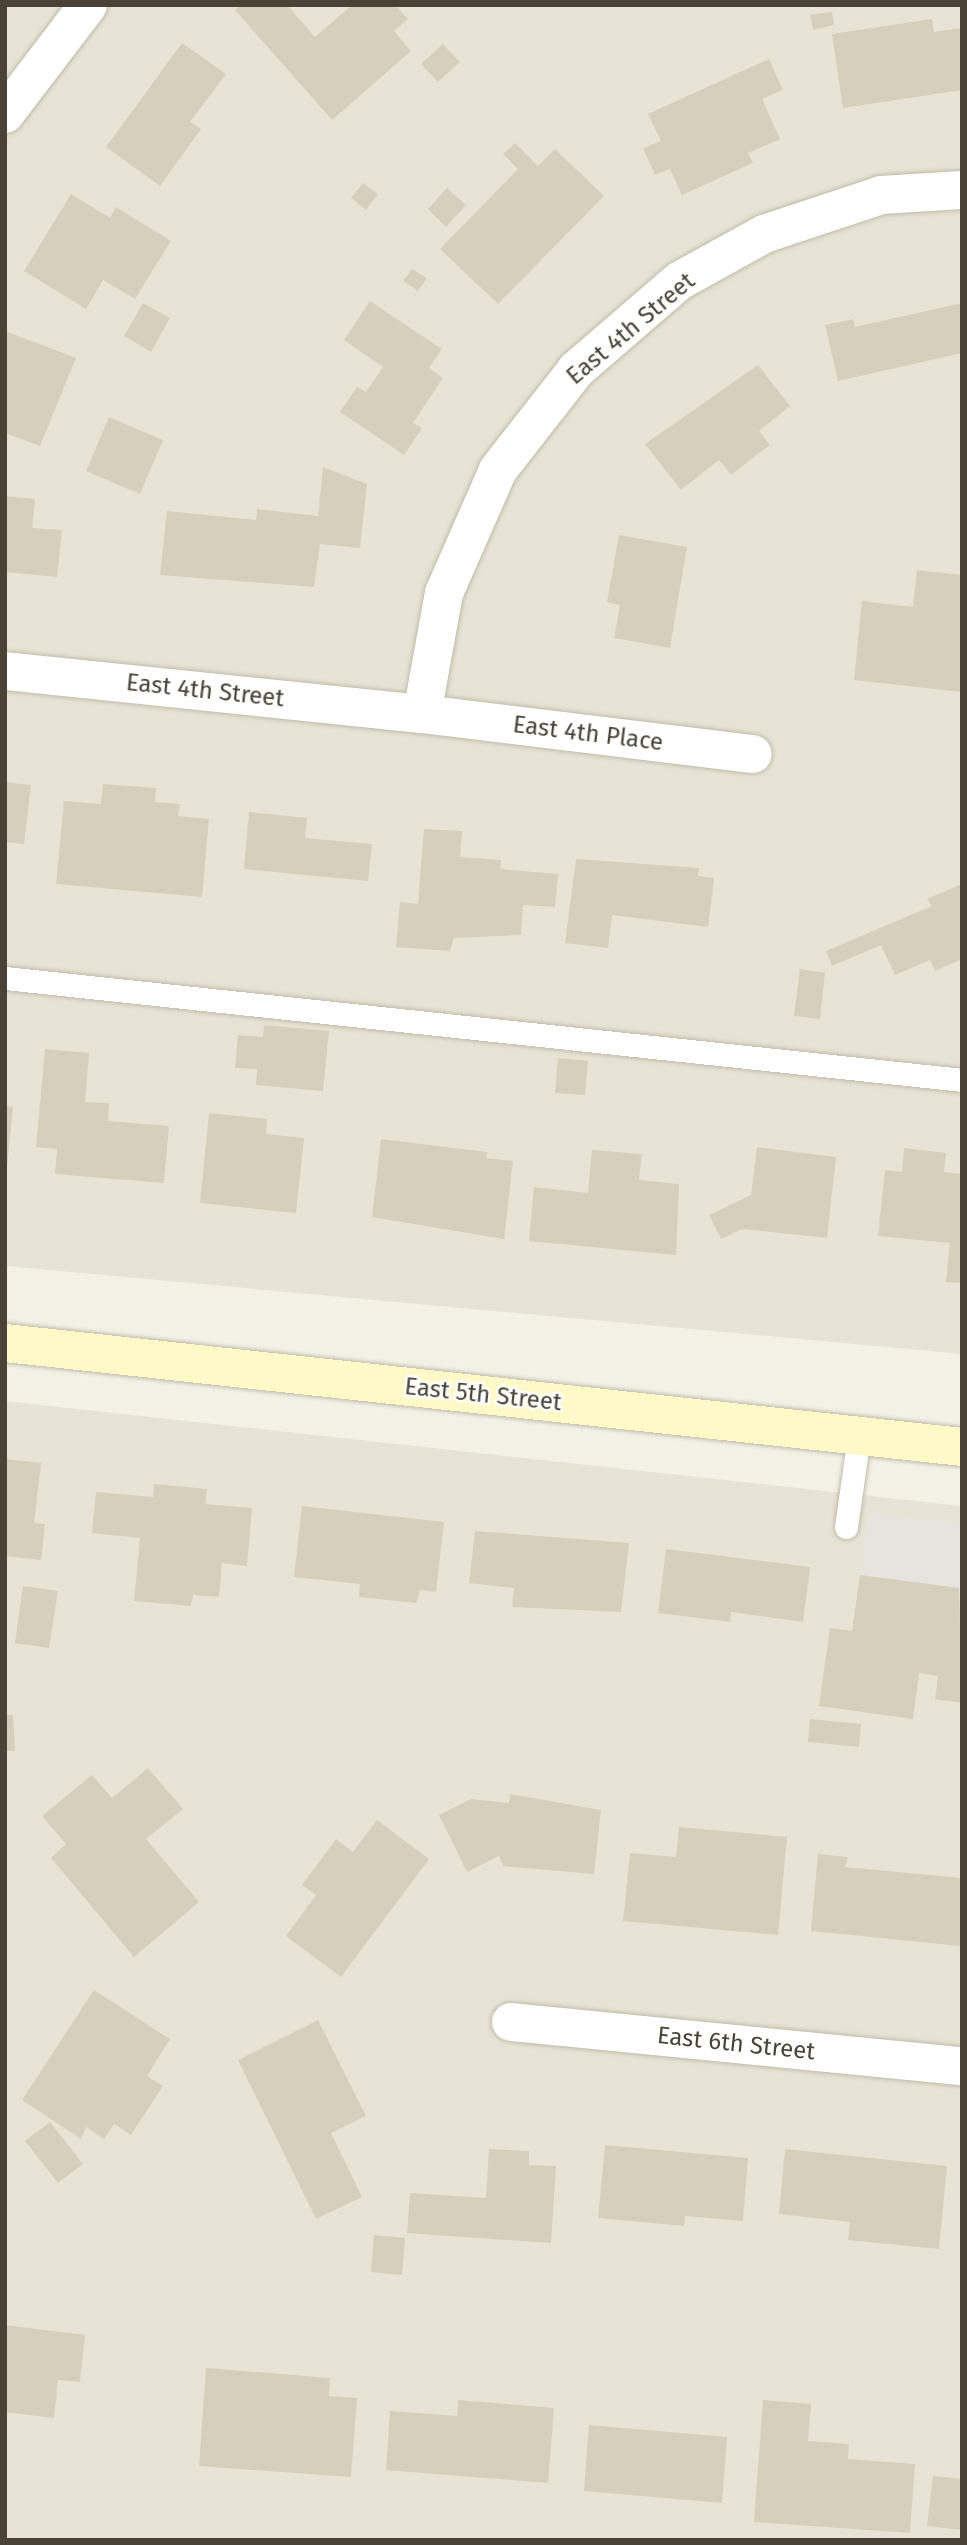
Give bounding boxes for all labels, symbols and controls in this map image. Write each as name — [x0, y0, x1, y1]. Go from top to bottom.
street label: East 4th Street — [561, 267, 701, 391]
street label: East 4th Street — [125, 668, 285, 714]
street label: East 4th Place — [511, 710, 665, 758]
street label: East 5th Street — [403, 1372, 563, 1418]
street label: East 6th Street — [656, 2021, 816, 2067]

